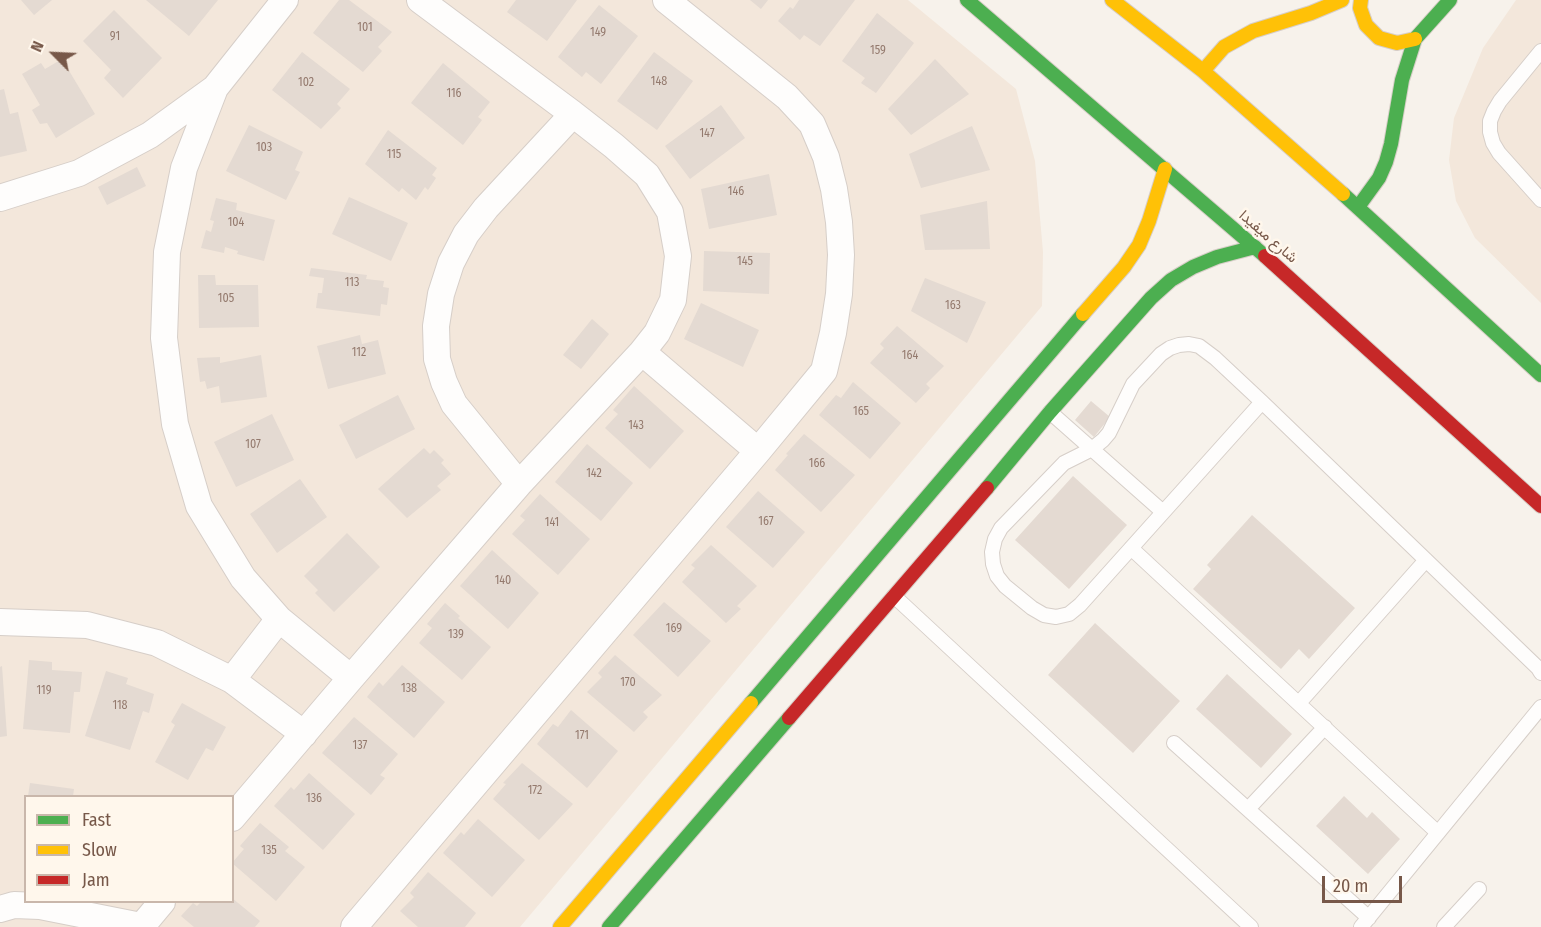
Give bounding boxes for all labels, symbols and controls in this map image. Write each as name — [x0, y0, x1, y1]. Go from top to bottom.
house number: 101 — [357, 21, 373, 35]
north arrow — [24, 24, 84, 84]
house number: 149 — [590, 26, 606, 40]
house number: 91 — [110, 30, 120, 44]
text: N — [26, 38, 48, 55]
house number: 159 — [870, 44, 886, 58]
house number: 148 — [651, 75, 667, 89]
house number: 102 — [298, 76, 314, 90]
house number: 116 — [446, 87, 462, 101]
house number: 147 — [699, 127, 715, 141]
house number: 103 — [256, 141, 272, 155]
house number: 115 — [387, 148, 401, 162]
house number: 146 — [728, 185, 744, 199]
street label: شارع ميفيدا — [1235, 207, 1301, 267]
house number: 104 — [228, 216, 244, 230]
house number: 145 — [737, 255, 753, 269]
house number: 113 — [345, 276, 359, 290]
house number: 105 — [218, 292, 234, 306]
house number: 163 — [945, 299, 961, 313]
house number: 112 — [352, 346, 366, 360]
house number: 164 — [902, 349, 918, 363]
house number: 165 — [853, 405, 869, 419]
house number: 143 — [628, 419, 644, 433]
house number: 107 — [245, 438, 261, 452]
house number: 166 — [809, 457, 825, 471]
house number: 142 — [586, 467, 602, 481]
house number: 167 — [758, 515, 774, 529]
house number: 141 — [545, 516, 559, 530]
house number: 140 — [495, 574, 511, 588]
house number: 169 — [666, 622, 682, 636]
house number: 139 — [448, 628, 464, 642]
house number: 170 — [620, 676, 636, 690]
house number: 138 — [401, 682, 417, 696]
house number: 119 — [36, 684, 52, 698]
house number: 118 — [112, 699, 128, 713]
house number: 171 — [575, 729, 589, 743]
house number: 137 — [353, 739, 367, 753]
house number: 172 — [528, 784, 542, 798]
house number: 136 — [306, 792, 322, 806]
legend — [24, 795, 234, 903]
text: Fast — [82, 809, 111, 831]
text: Slow — [82, 839, 117, 861]
house number: 135 — [261, 844, 277, 858]
scale bar — [1325, 864, 1404, 902]
text: Jam — [82, 869, 110, 891]
text: 20 m — [1333, 875, 1368, 897]

